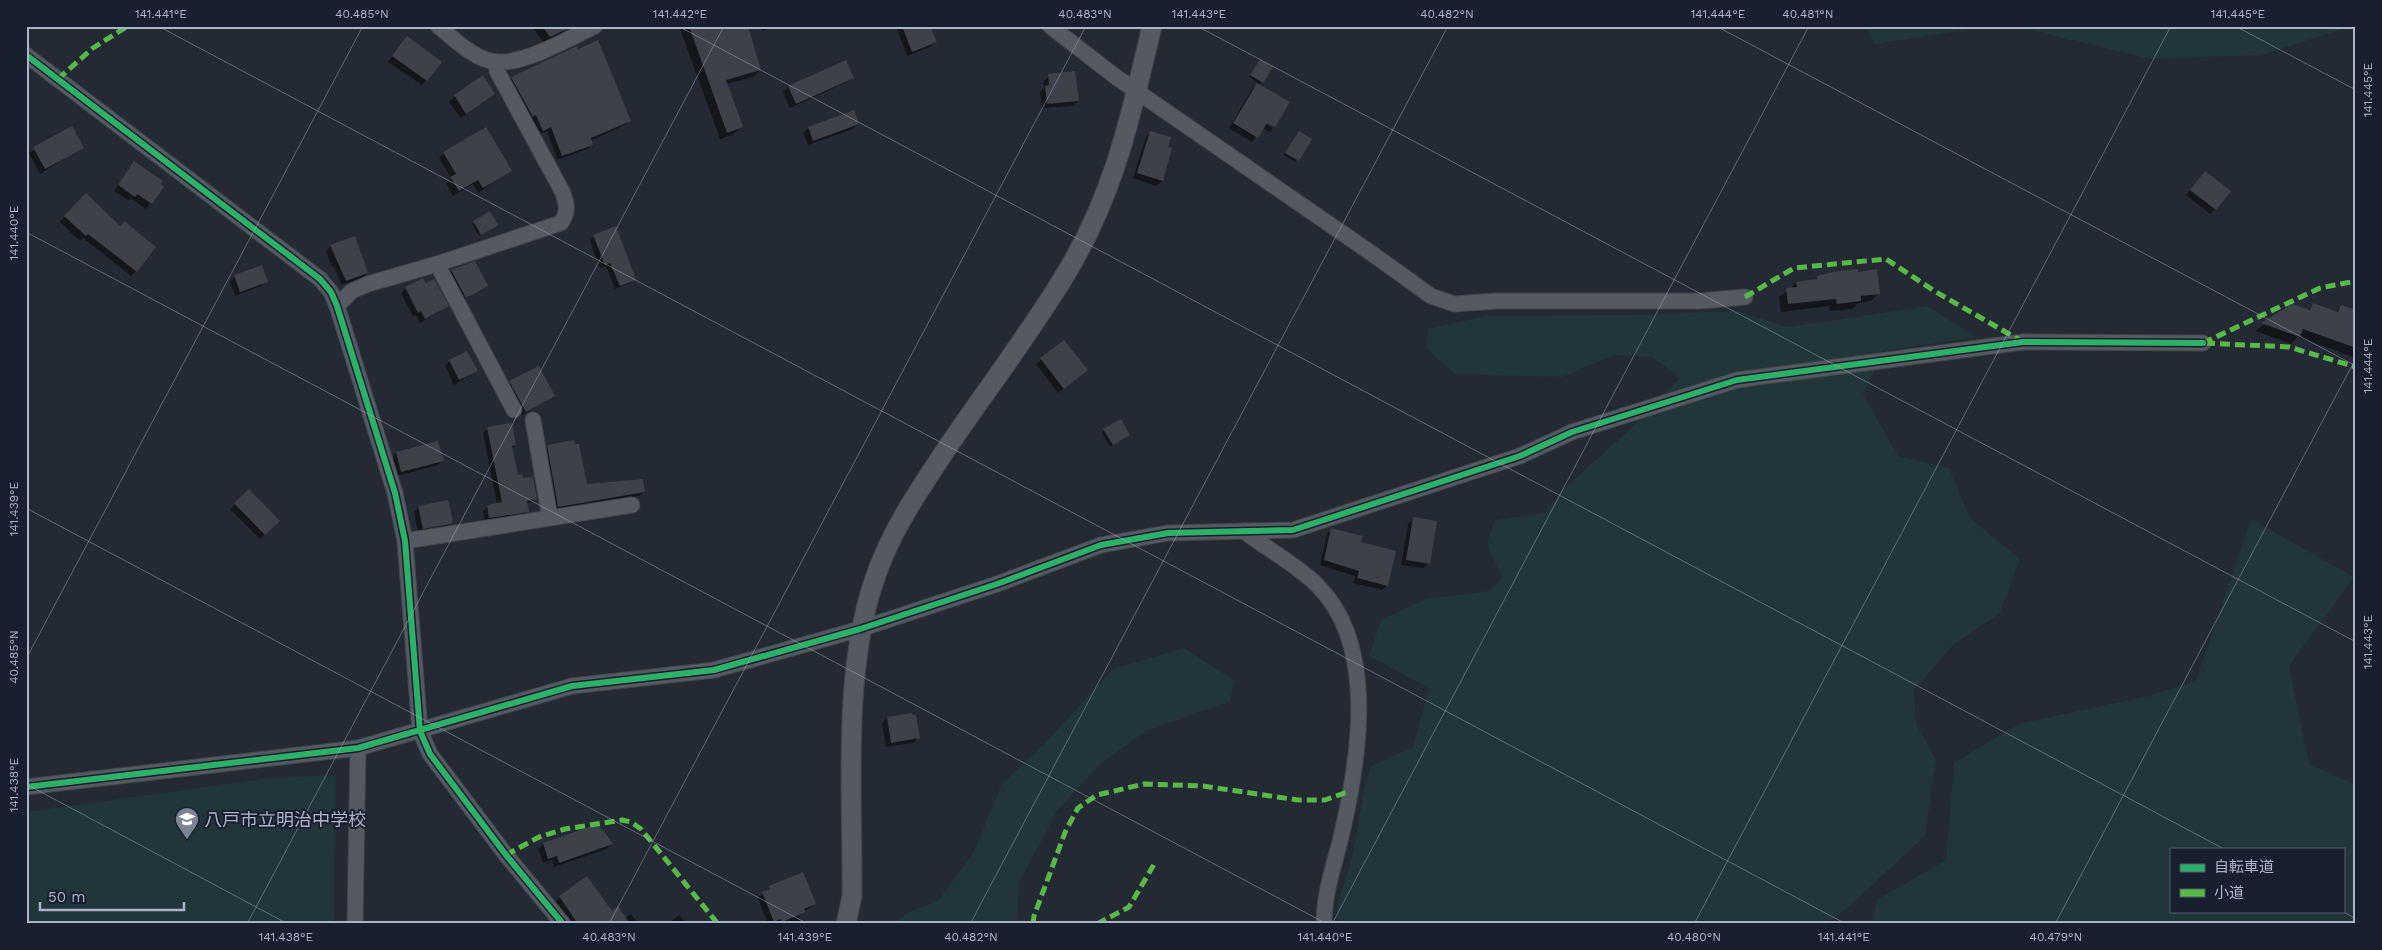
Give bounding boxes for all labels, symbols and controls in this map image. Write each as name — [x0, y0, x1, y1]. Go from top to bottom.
text: 141.441°E — [135, 7, 187, 21]
text: 40.485°N — [335, 7, 389, 21]
text: 141.442°E — [653, 7, 708, 21]
text: 40.483°N — [1058, 7, 1112, 21]
text: 141.443°E — [1172, 7, 1227, 21]
text: 40.482°N — [1420, 7, 1474, 21]
text: 141.444°E — [1691, 7, 1746, 21]
text: 40.481°N — [1782, 7, 1834, 21]
text: 141.445°E — [2211, 7, 2266, 21]
text: 141.445°E — [2361, 62, 2375, 117]
text: 141.440°E — [7, 205, 21, 260]
text: 141.444°E — [2361, 338, 2375, 393]
text: 141.439°E — [7, 481, 21, 536]
text: 141.443°E — [2361, 614, 2375, 669]
text: 40.485°N — [7, 630, 21, 684]
text: 141.438°E — [7, 757, 21, 812]
school or university icon: 八戸市立明治中学校 — [174, 806, 200, 840]
place label: 八戸市立明治中学校 — [204, 809, 366, 830]
legend — [2170, 848, 2344, 912]
text: 自転車道 — [2214, 858, 2274, 876]
scale bar — [40, 880, 184, 912]
text: 小道 — [2214, 884, 2244, 902]
text: 50 m — [48, 888, 85, 906]
text: 141.438°E — [259, 930, 314, 944]
text: 40.483°N — [582, 930, 636, 944]
text: 141.439°E — [778, 930, 833, 944]
text: 40.482°N — [944, 930, 998, 944]
text: 141.440°E — [1298, 930, 1353, 944]
text: 40.480°N — [1667, 930, 1721, 944]
text: 141.441°E — [1818, 930, 1870, 944]
text: 40.479°N — [2030, 930, 2082, 944]

